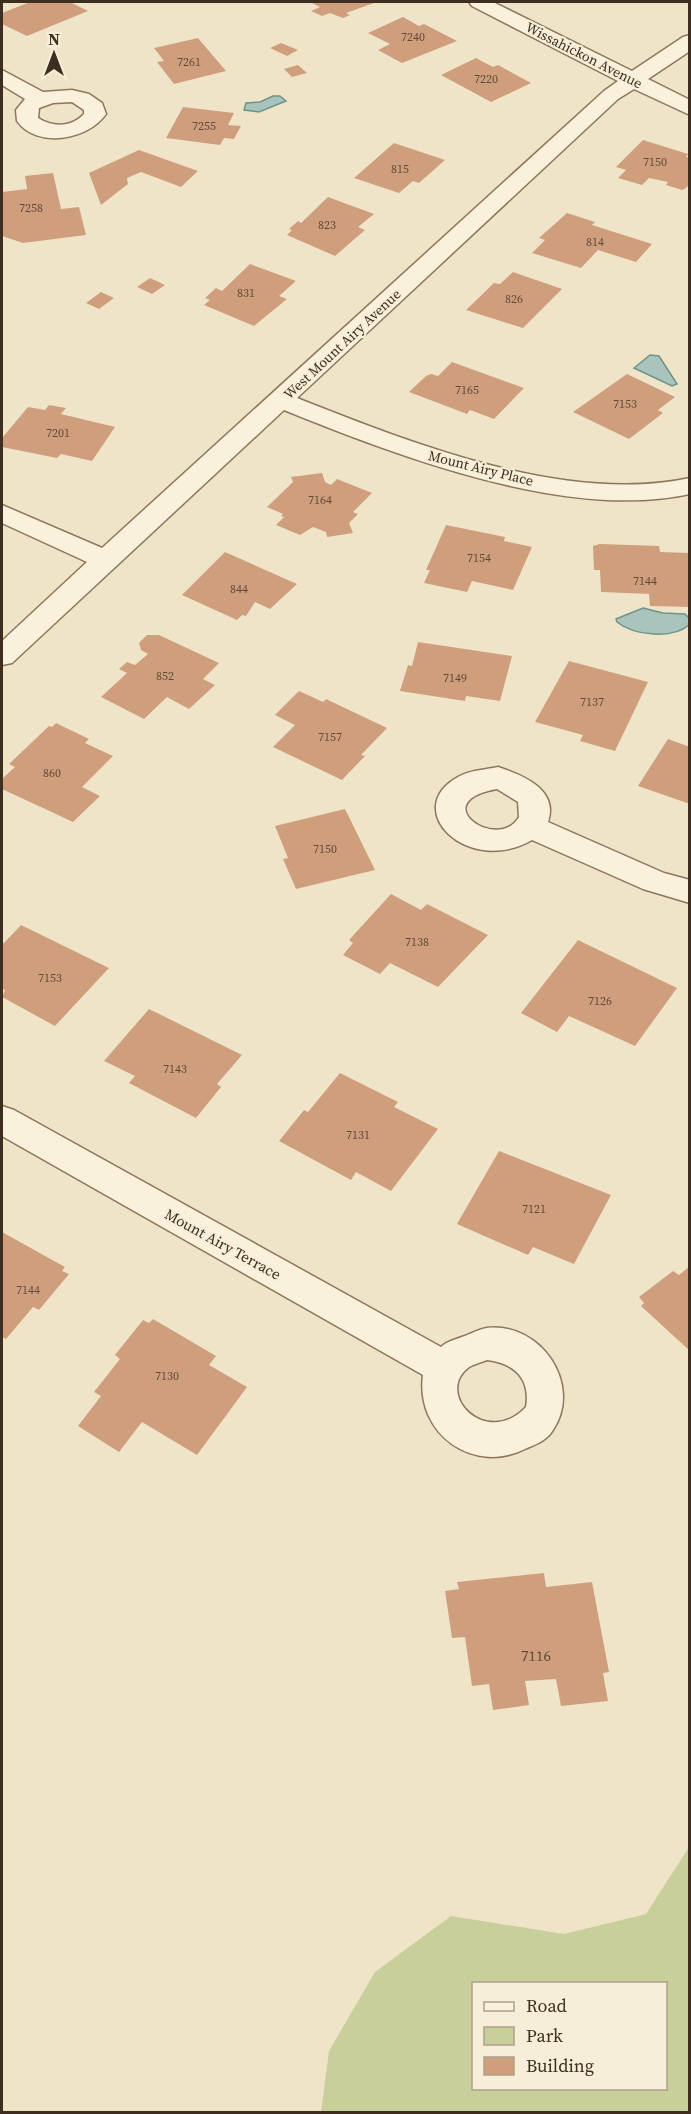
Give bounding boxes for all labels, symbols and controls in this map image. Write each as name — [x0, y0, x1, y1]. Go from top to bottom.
street label: Wissahickon Avenue — [522, 17, 646, 93]
north arrow — [24, 24, 84, 84]
text: N — [48, 28, 60, 50]
house number: 7240 — [401, 29, 425, 45]
house number: 7261 — [177, 54, 201, 70]
house number: 7220 — [474, 71, 498, 87]
house number: 7255 — [192, 118, 216, 134]
house number: 7150 — [643, 154, 667, 170]
house number: 815 — [391, 161, 409, 177]
house number: 7258 — [19, 200, 43, 216]
house number: 823 — [318, 217, 336, 233]
house number: 814 — [586, 234, 604, 250]
street label: West Mount Airy Avenue — [279, 284, 405, 404]
house number: 831 — [237, 285, 255, 301]
house number: 826 — [505, 291, 523, 307]
house number: 7165 — [455, 382, 479, 398]
house number: 7153 — [613, 396, 637, 412]
house number: 7201 — [46, 425, 70, 441]
street label: Mount Airy Place — [426, 445, 536, 491]
house number: 7164 — [308, 492, 332, 508]
house number: 7154 — [467, 550, 491, 566]
house number: 7144 — [633, 573, 657, 589]
house number: 844 — [230, 581, 248, 597]
house number: 852 — [156, 668, 174, 684]
house number: 7149 — [443, 670, 467, 686]
house number: 7137 — [580, 694, 604, 710]
house number: 7157 — [318, 729, 342, 745]
house number: 860 — [43, 765, 61, 781]
house number: 7150 — [313, 841, 337, 857]
house number: 7138 — [405, 934, 429, 950]
house number: 7153 — [38, 970, 62, 986]
house number: 7126 — [588, 993, 612, 1009]
house number: 7143 — [163, 1061, 187, 1077]
house number: 7131 — [346, 1127, 370, 1143]
house number: 7121 — [522, 1201, 546, 1217]
street label: Mount Airy Terrace — [161, 1203, 285, 1285]
house number: 7144 — [16, 1282, 40, 1298]
house number: 7130 — [155, 1368, 179, 1384]
house number: 7116 — [521, 1645, 551, 1666]
legend — [472, 1982, 667, 2090]
text: Road — [526, 1993, 567, 2018]
text: Park — [526, 2023, 563, 2048]
text: Building — [526, 2053, 594, 2078]

